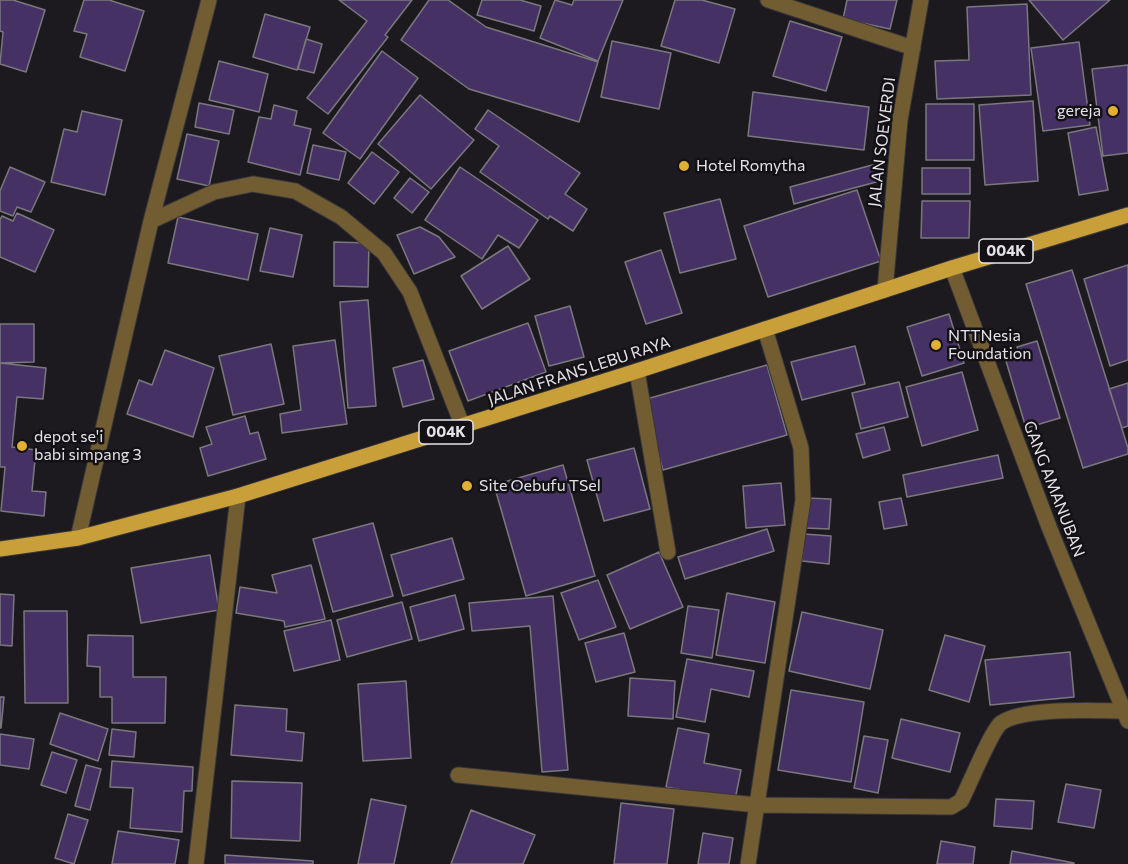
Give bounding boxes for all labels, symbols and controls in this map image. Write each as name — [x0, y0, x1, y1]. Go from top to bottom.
street label: JALAN SOEVERDI — [865, 76, 899, 208]
place label: gereja — [1057, 101, 1101, 121]
marker: gereja — [1106, 104, 1120, 118]
place label: Hotel Romytha — [696, 156, 805, 176]
marker: Hotel Romytha — [677, 159, 691, 173]
road number: 004K — [979, 239, 1033, 263]
place label: NTTNesia Foundation — [948, 326, 1031, 364]
street label: JALAN FRANS LEBU RAYA — [485, 332, 673, 410]
marker: NTTNesia Foundation — [929, 338, 943, 352]
street label: GANG AMANUBAN — [1019, 418, 1089, 560]
road number: 004K — [419, 420, 473, 444]
place label: depot se'i babi simpang 3 — [34, 427, 142, 465]
marker: depot se'i babi simpang 3 — [15, 439, 29, 453]
place label: Site Oebufu TSel — [479, 476, 601, 496]
marker: Site Oebufu TSel — [460, 479, 474, 493]

